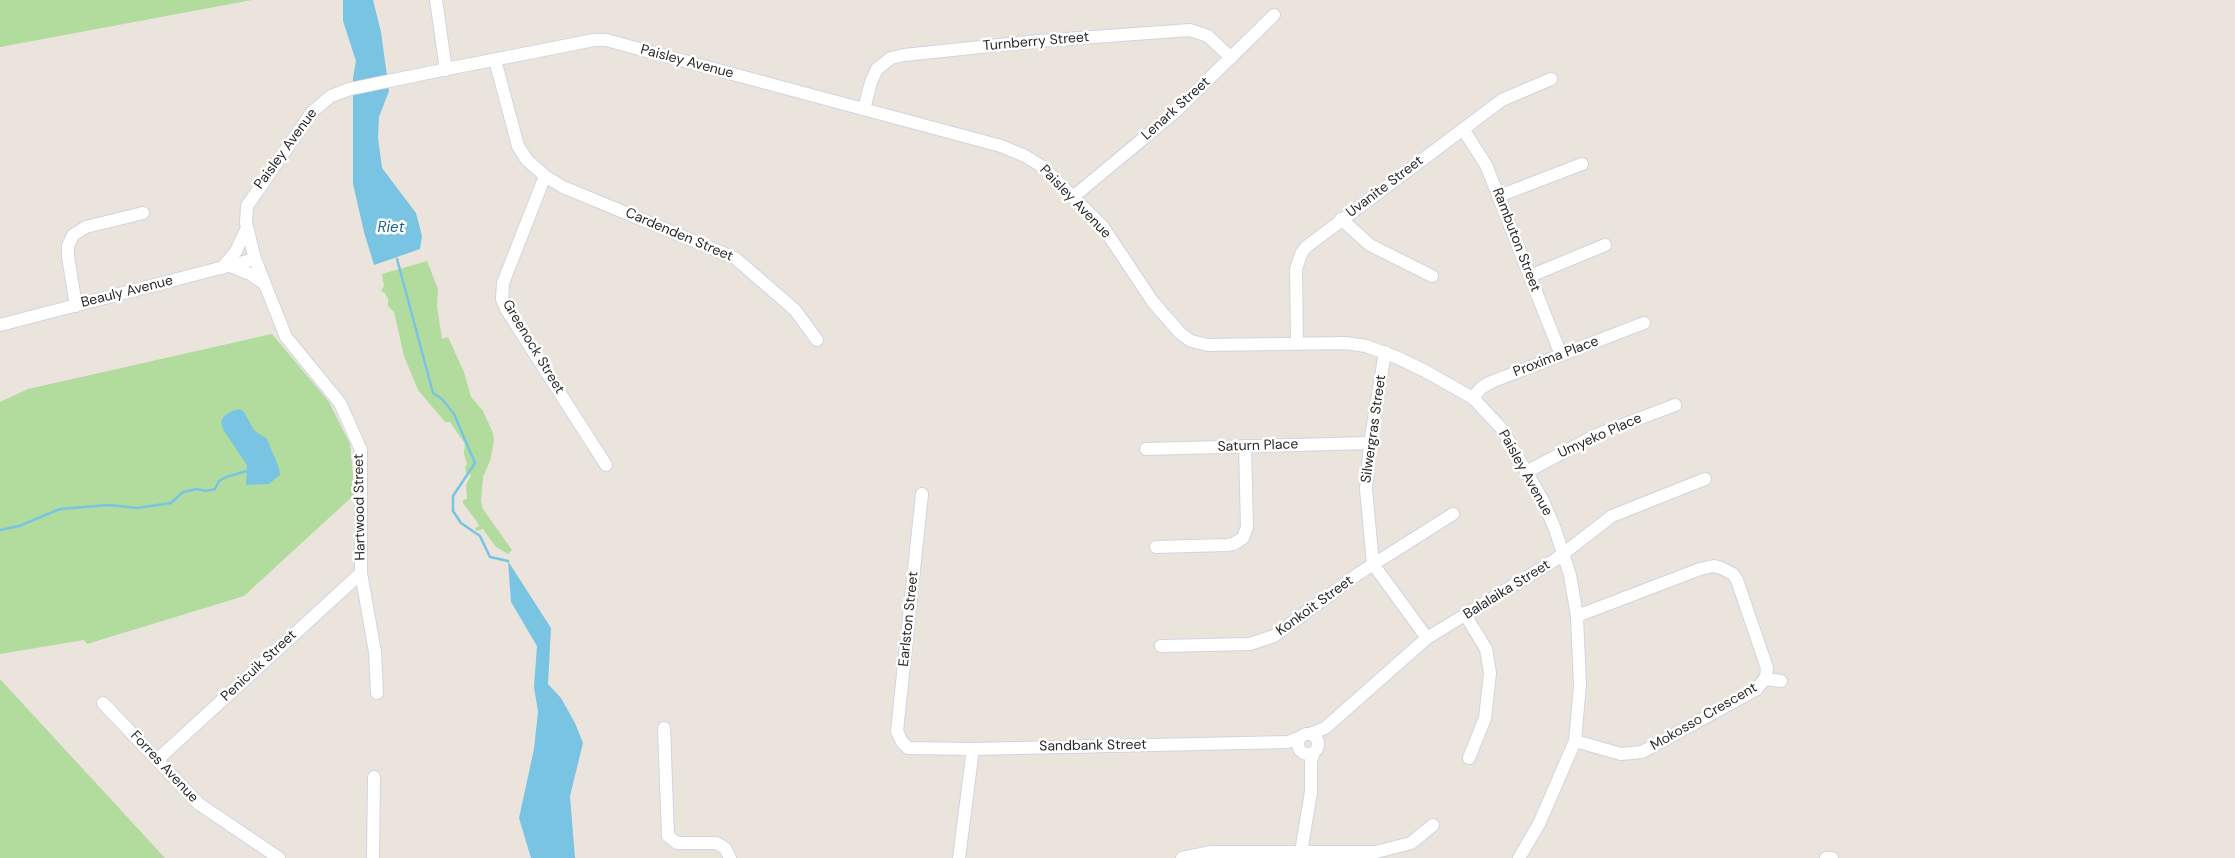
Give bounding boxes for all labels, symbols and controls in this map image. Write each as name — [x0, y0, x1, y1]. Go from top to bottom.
street label: Turnberry Street — [982, 29, 1090, 55]
street label: Paisley Avenue — [639, 42, 735, 82]
street label: Lenark Street — [1138, 74, 1214, 144]
street label: Paisley Avenue — [251, 105, 321, 193]
street label: Uvanite Street — [1343, 153, 1427, 221]
street label: Paisley Avenue — [1036, 162, 1114, 242]
street label: Rambuton Street — [1488, 186, 1544, 294]
street label: Cardenden Street — [623, 205, 735, 265]
water label: Riet — [378, 219, 404, 237]
street label: Beauly Avenue — [79, 272, 175, 312]
street label: Greenock Street — [498, 297, 568, 397]
street label: Proxima Place — [1511, 333, 1601, 381]
street label: Silwergras Street — [1358, 374, 1390, 484]
street label: Umyeko Place — [1556, 410, 1644, 462]
street label: Paisley Avenue — [1494, 427, 1556, 519]
street label: Saturn Place — [1217, 436, 1299, 456]
street label: Hartwood Street — [351, 453, 369, 561]
street label: Balalaika Street — [1461, 557, 1553, 623]
street label: Earlston Street — [896, 571, 922, 667]
street label: Konkoit Street — [1273, 572, 1357, 640]
street label: Penicuik Street — [218, 627, 300, 705]
street label: Mokosso Crescent — [1648, 680, 1760, 754]
street label: Forres Avenue — [127, 728, 201, 806]
street label: Sandbank Street — [1039, 737, 1147, 755]

